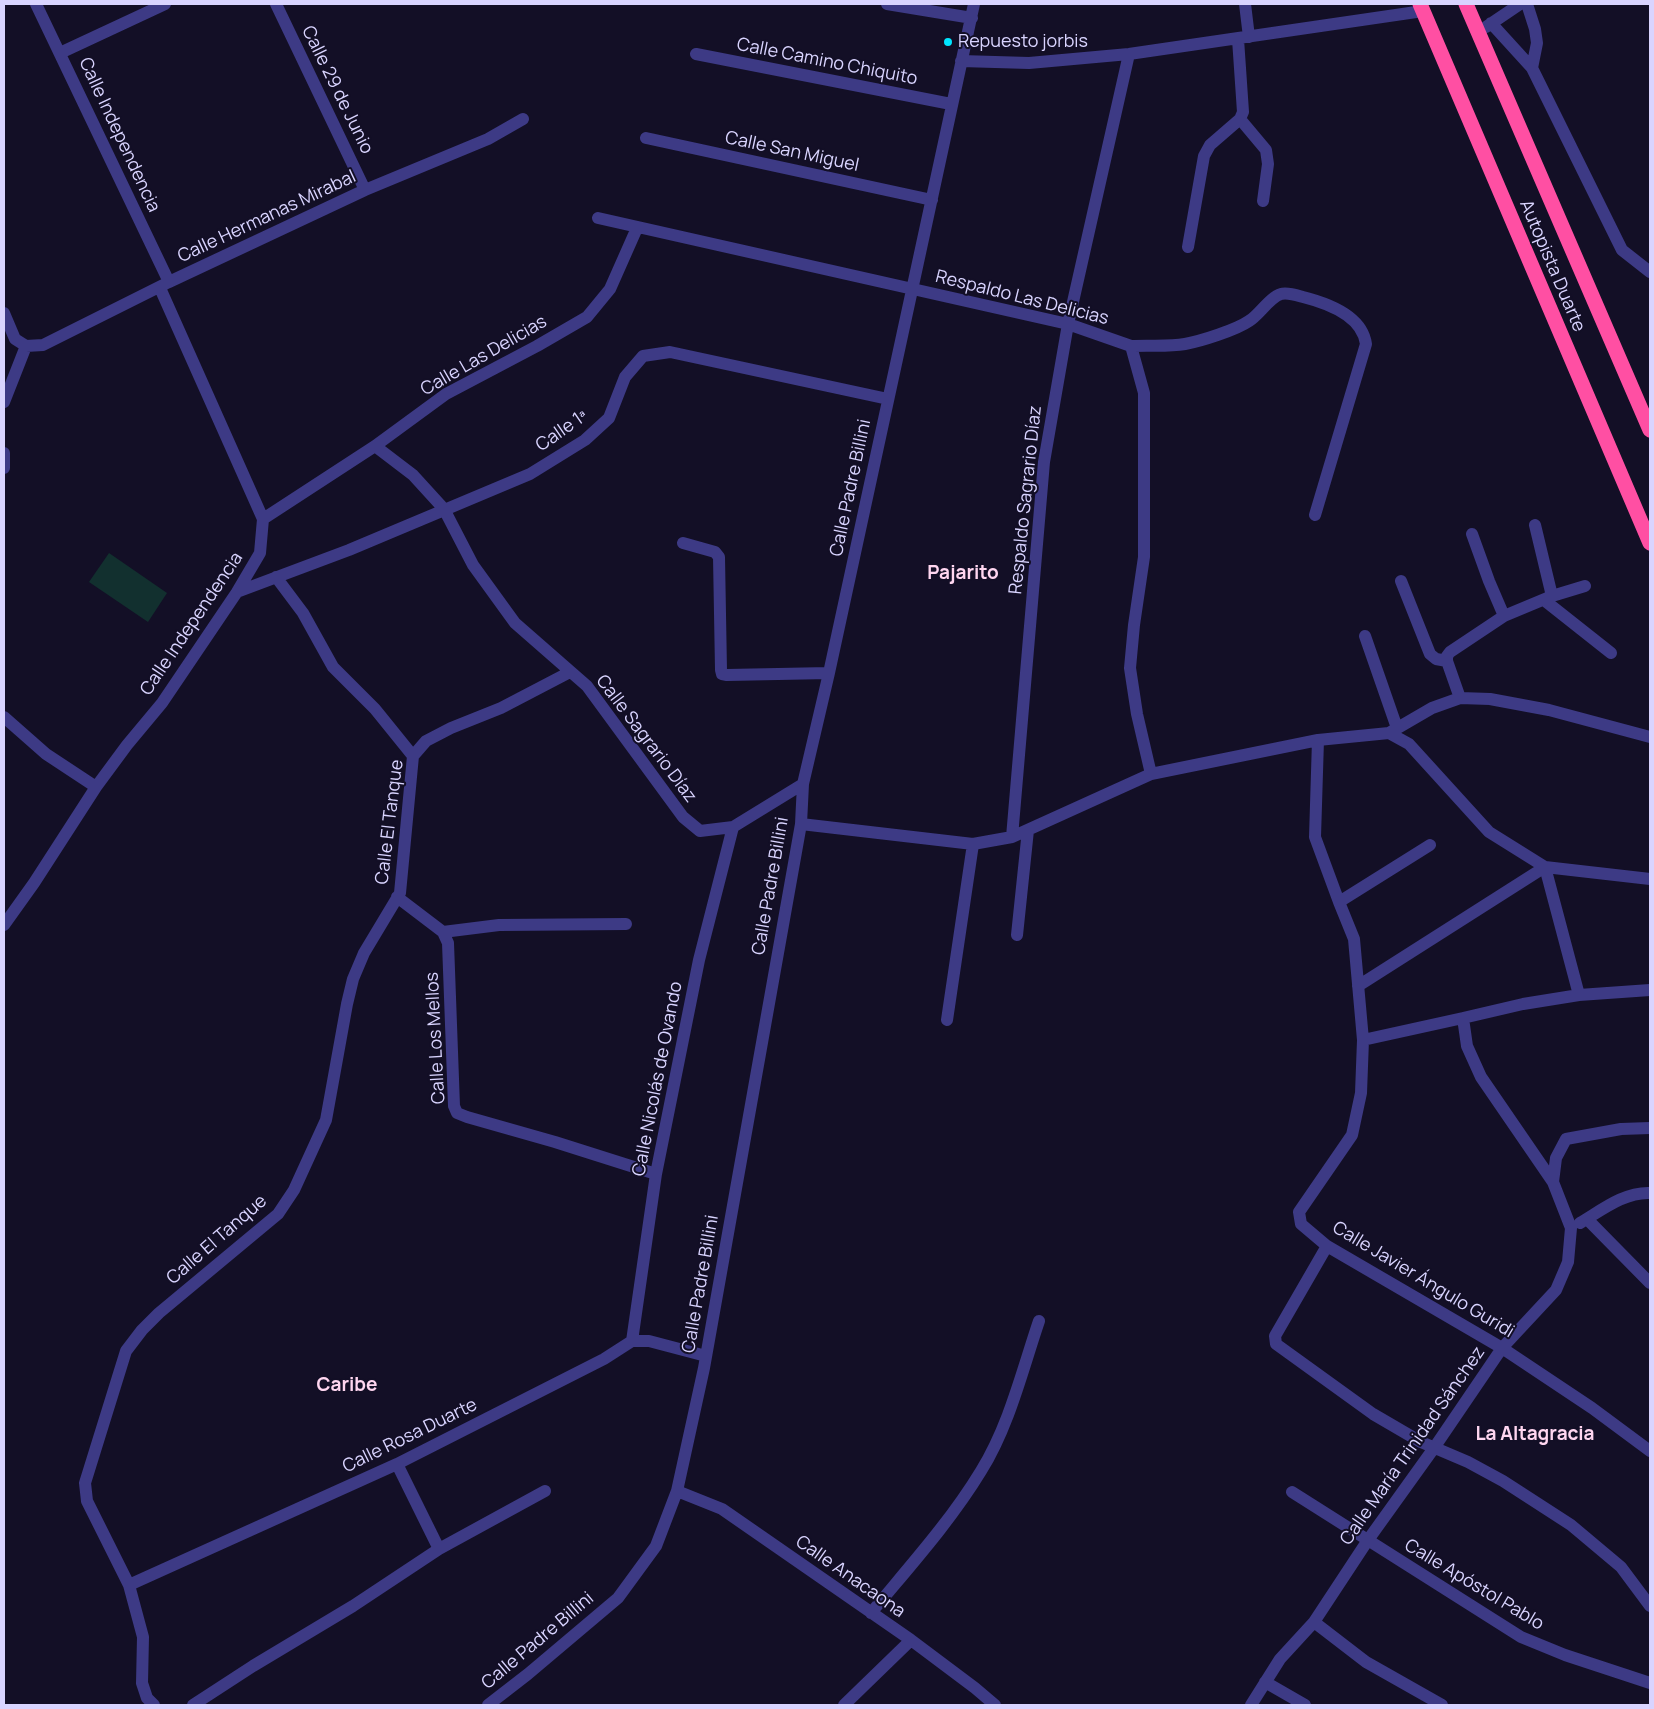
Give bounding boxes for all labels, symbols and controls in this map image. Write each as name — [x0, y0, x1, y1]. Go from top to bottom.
street label: Calle 29 de Junio — [297, 22, 377, 158]
place label: Repuesto jorbis — [958, 31, 1088, 53]
street label: Calle Camino Chiquito — [735, 34, 919, 90]
marker: Repuesto jorbis — [942, 36, 954, 48]
street label: Calle Independencia — [74, 54, 164, 216]
street label: Calle San Miguel — [723, 127, 861, 177]
street label: Calle Hermanas Mirabal — [174, 166, 360, 268]
street label: Autopista Duarte — [1514, 197, 1590, 335]
street label: Respaldo Las Delicias — [933, 266, 1111, 330]
street label: Calle Las Delicias — [417, 311, 551, 401]
street label: Calle 1ª — [532, 405, 592, 457]
street label: Respaldo Sagrario Díaz — [1005, 405, 1047, 595]
street label: Calle Padre Billini — [826, 417, 876, 559]
street label: Calle Independencia — [136, 548, 248, 700]
district label: Pajarito — [927, 563, 999, 585]
street label: Calle Sagrario Díaz — [591, 671, 701, 807]
street label: Calle El Tanque — [372, 758, 408, 886]
street label: Calle Padre Billini — [748, 815, 794, 957]
street label: Calle Los Mellos — [422, 971, 450, 1105]
street label: Calle Nicolás de Ovando — [629, 980, 687, 1178]
street label: Calle El Tanque — [163, 1191, 271, 1289]
street label: Calle Padre Billini — [678, 1213, 724, 1355]
street label: Calle Javier Ángulo Guridi — [1328, 1217, 1518, 1343]
street label: Calle María Trinidad Sánchez — [1336, 1342, 1490, 1550]
district label: Caribe — [316, 1375, 378, 1397]
street label: Calle Rosa Duarte — [339, 1394, 481, 1478]
district label: La Altagracia — [1475, 1424, 1595, 1446]
street label: Calle Anacaona — [791, 1531, 909, 1623]
street label: Calle Apóstol Pablo — [1400, 1535, 1548, 1635]
street label: Calle Padre Billini — [478, 1588, 598, 1694]

